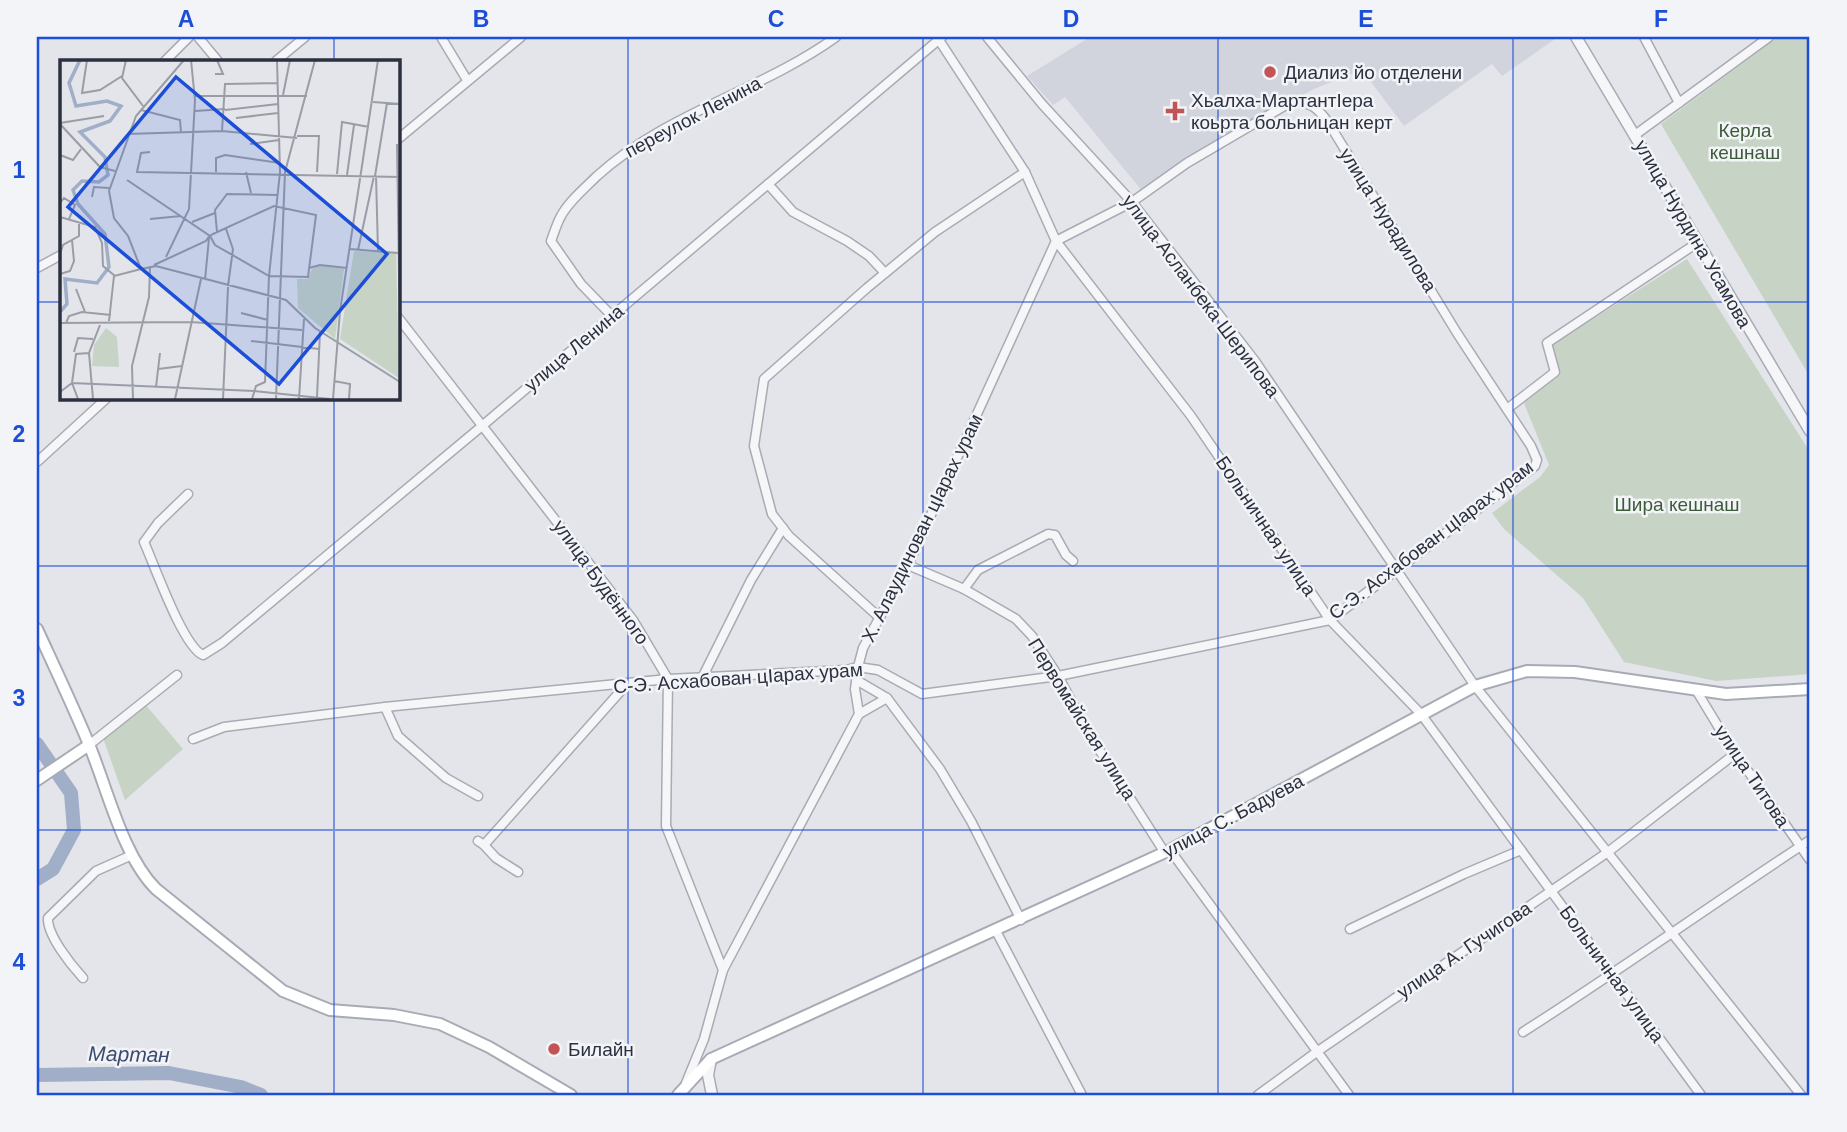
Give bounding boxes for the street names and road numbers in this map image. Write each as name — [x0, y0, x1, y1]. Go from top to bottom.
street label: переулок Ленина — [621, 72, 765, 162]
street label: улица Нурдина Усамова — [1630, 136, 1756, 332]
street label: улица Нурадилова — [1335, 144, 1441, 296]
street label: улица Асланбека Шерипова — [1118, 191, 1284, 402]
street label: улица Ленина — [520, 300, 628, 395]
street label: Х. Алаудинован цIарах урам — [857, 410, 987, 646]
street label: Больничная улица — [1212, 452, 1321, 600]
street label: С-Э. Асхабован цIарах урам — [1325, 456, 1537, 624]
street label: улица Будённого — [549, 516, 653, 648]
street label: Первомайская улица — [1024, 635, 1140, 804]
street label: С-Э. Асхабован цIарах урам — [613, 659, 863, 697]
street label: улица Титова — [1710, 721, 1794, 831]
street label: улица С. Бадуева — [1159, 770, 1307, 862]
street label: улица А. Гучигова — [1393, 897, 1535, 1003]
street label: Больничная улица — [1555, 902, 1669, 1047]

